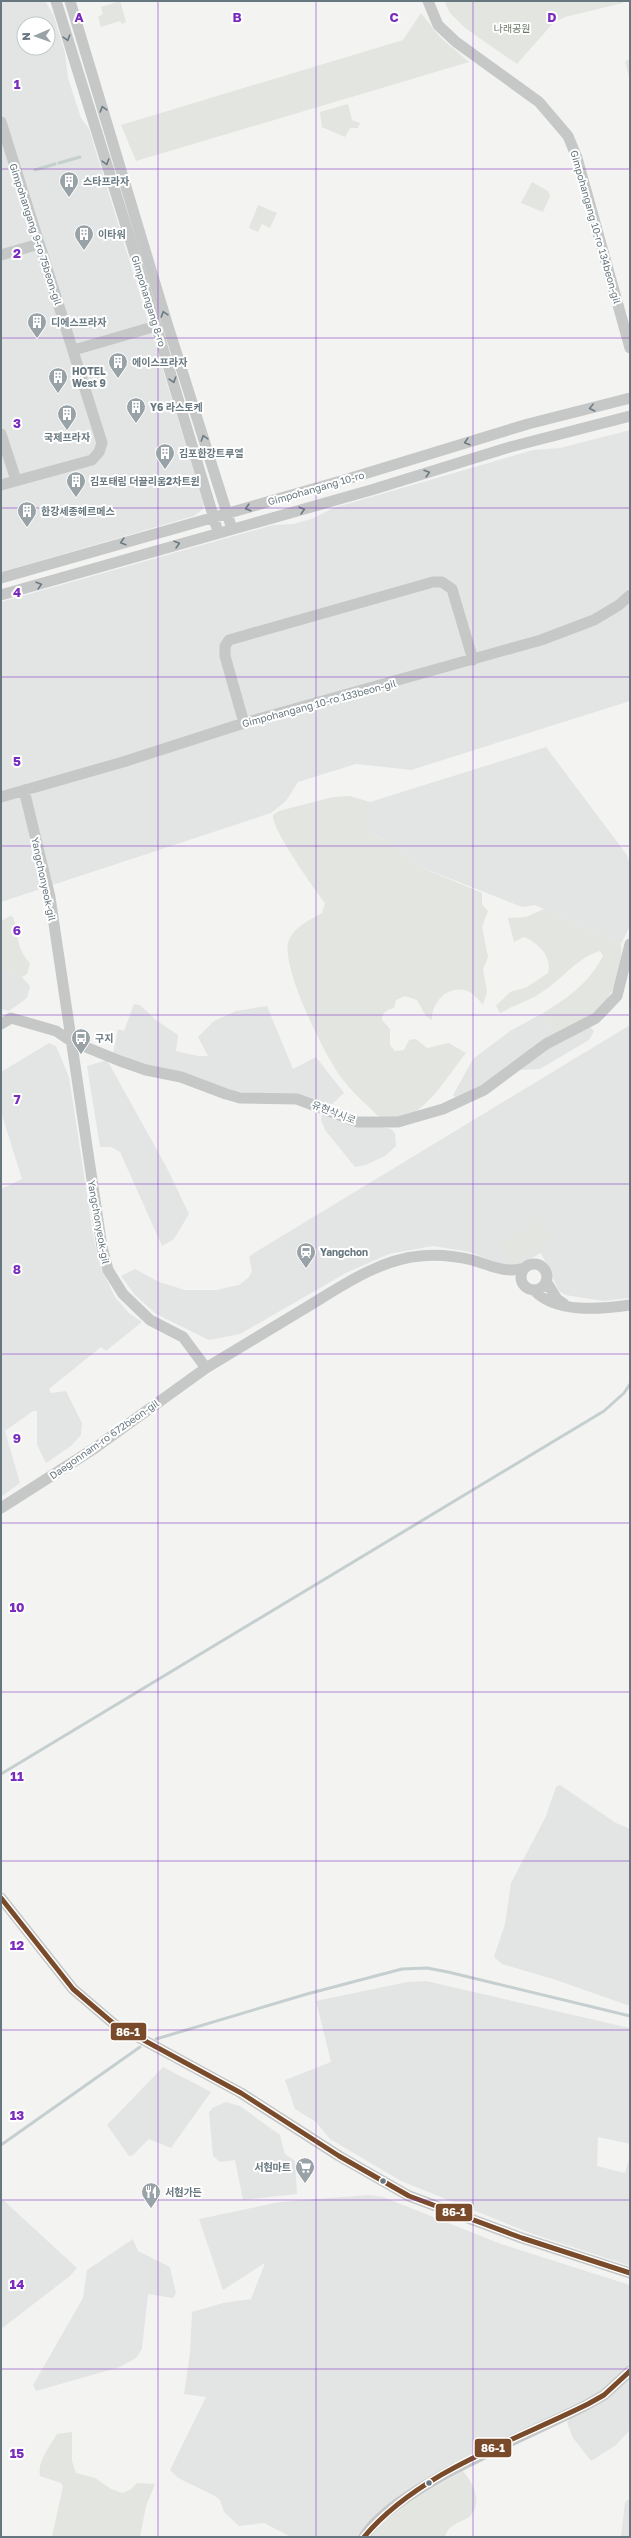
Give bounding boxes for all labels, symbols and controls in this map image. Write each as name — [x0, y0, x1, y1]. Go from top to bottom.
text: A — [74, 9, 84, 25]
text: B — [232, 9, 242, 25]
text: C — [389, 9, 399, 25]
text: D — [547, 9, 557, 25]
north arrow — [16, 16, 56, 56]
park label: 나래공원 — [494, 22, 530, 34]
text: N — [19, 32, 32, 41]
one-way arrow — [62, 35, 71, 42]
text: 1 — [14, 76, 21, 92]
one-way arrow — [99, 106, 108, 113]
street label: Gimpohangang 10-ro 134beon-gil — [568, 149, 624, 305]
one-way arrow — [101, 159, 110, 166]
street label: Gimpohangang 9-ro 75beon-gil — [7, 162, 65, 306]
building icon: 스타프라자 — [58, 170, 80, 198]
place label: 스타프라자 — [83, 175, 130, 187]
building icon: 이타워 — [73, 223, 95, 251]
place label: 이타워 — [98, 228, 126, 240]
text: 2 — [13, 245, 21, 261]
street label: Gimpohangang 8-ro — [129, 254, 169, 348]
building icon: 디에스프라자 — [26, 311, 48, 339]
one-way arrow — [160, 311, 169, 318]
place label: 디에스프라자 — [51, 316, 107, 328]
building icon: 에이스프라자 — [107, 351, 129, 379]
place label: 에이스프라자 — [132, 356, 188, 368]
place label: HOTEL West 9 — [72, 365, 106, 389]
building icon: HOTEL West 9 — [47, 366, 69, 394]
one-way arrow — [168, 377, 177, 384]
building icon: Y6 라스토케 — [125, 396, 147, 424]
place label: Y6 라스토케 — [150, 401, 203, 413]
building icon: 국제프라자 — [56, 403, 78, 431]
one-way arrow — [589, 403, 596, 412]
text: 3 — [13, 415, 21, 431]
place label: 국제프라자 — [44, 431, 91, 443]
one-way arrow — [200, 435, 208, 442]
one-way arrow — [464, 437, 471, 446]
building icon: 김포한강트루엘 — [154, 442, 176, 470]
place label: 김포한강트루엘 — [179, 447, 243, 459]
street label: Gimpohangang 10-ro — [266, 468, 366, 508]
one-way arrow — [423, 469, 430, 478]
building icon: 김포태림 더끌리움2차트윈 — [65, 470, 87, 498]
place label: 김포태림 더끌리움2차트윈 — [90, 475, 200, 487]
building icon: 한강세종헤르메스 — [16, 500, 38, 528]
one-way arrow — [245, 503, 252, 511]
place label: 한강세종헤르메스 — [41, 505, 115, 517]
one-way arrow — [298, 506, 305, 515]
one-way arrow — [120, 538, 127, 546]
one-way arrow — [173, 540, 180, 549]
one-way arrow — [35, 581, 42, 590]
text: 4 — [13, 584, 21, 600]
street label: Gimpohangang 10-ro 133beon-gil — [241, 677, 397, 729]
text: 5 — [13, 753, 21, 769]
street label: Yangchonyeok-gil — [29, 836, 59, 922]
text: 6 — [13, 922, 21, 938]
bus stop icon: 구지 — [70, 1027, 92, 1055]
place label: 구지 — [95, 1032, 113, 1044]
text: 7 — [13, 1091, 21, 1107]
street label: 유현삭시로 — [310, 1098, 358, 1126]
street label: Yangchonyeok-gil — [86, 1179, 112, 1265]
station icon: Yangchon — [295, 1241, 317, 1269]
place label: Yangchon — [320, 1246, 368, 1258]
text: 8 — [13, 1261, 21, 1277]
street label: Daegonnam-ro 672beon-gil — [47, 1397, 161, 1481]
text: 9 — [13, 1430, 21, 1446]
text: 10 — [9, 1599, 25, 1615]
text: 11 — [10, 1768, 24, 1784]
text: 12 — [10, 1937, 24, 1953]
line badge: 86-1 — [110, 2022, 147, 2041]
text: 86-1 — [116, 2025, 140, 2038]
text: 13 — [10, 2107, 24, 2123]
supermarket icon: 서현마트 — [294, 2156, 316, 2184]
place label: 서현마트 — [254, 2161, 291, 2173]
unlabelled marker — [378, 2176, 388, 2186]
restaurant icon: 서현가든 — [140, 2181, 162, 2209]
place label: 서현가든 — [165, 2186, 202, 2198]
line badge: 86-1 — [435, 2203, 473, 2222]
text: 86-1 — [442, 2205, 466, 2218]
text: 14 — [10, 2276, 24, 2292]
line badge: 86-1 — [474, 2438, 512, 2458]
text: 86-1 — [481, 2441, 505, 2454]
text: 15 — [10, 2445, 24, 2461]
unlabelled marker — [424, 2478, 434, 2488]

